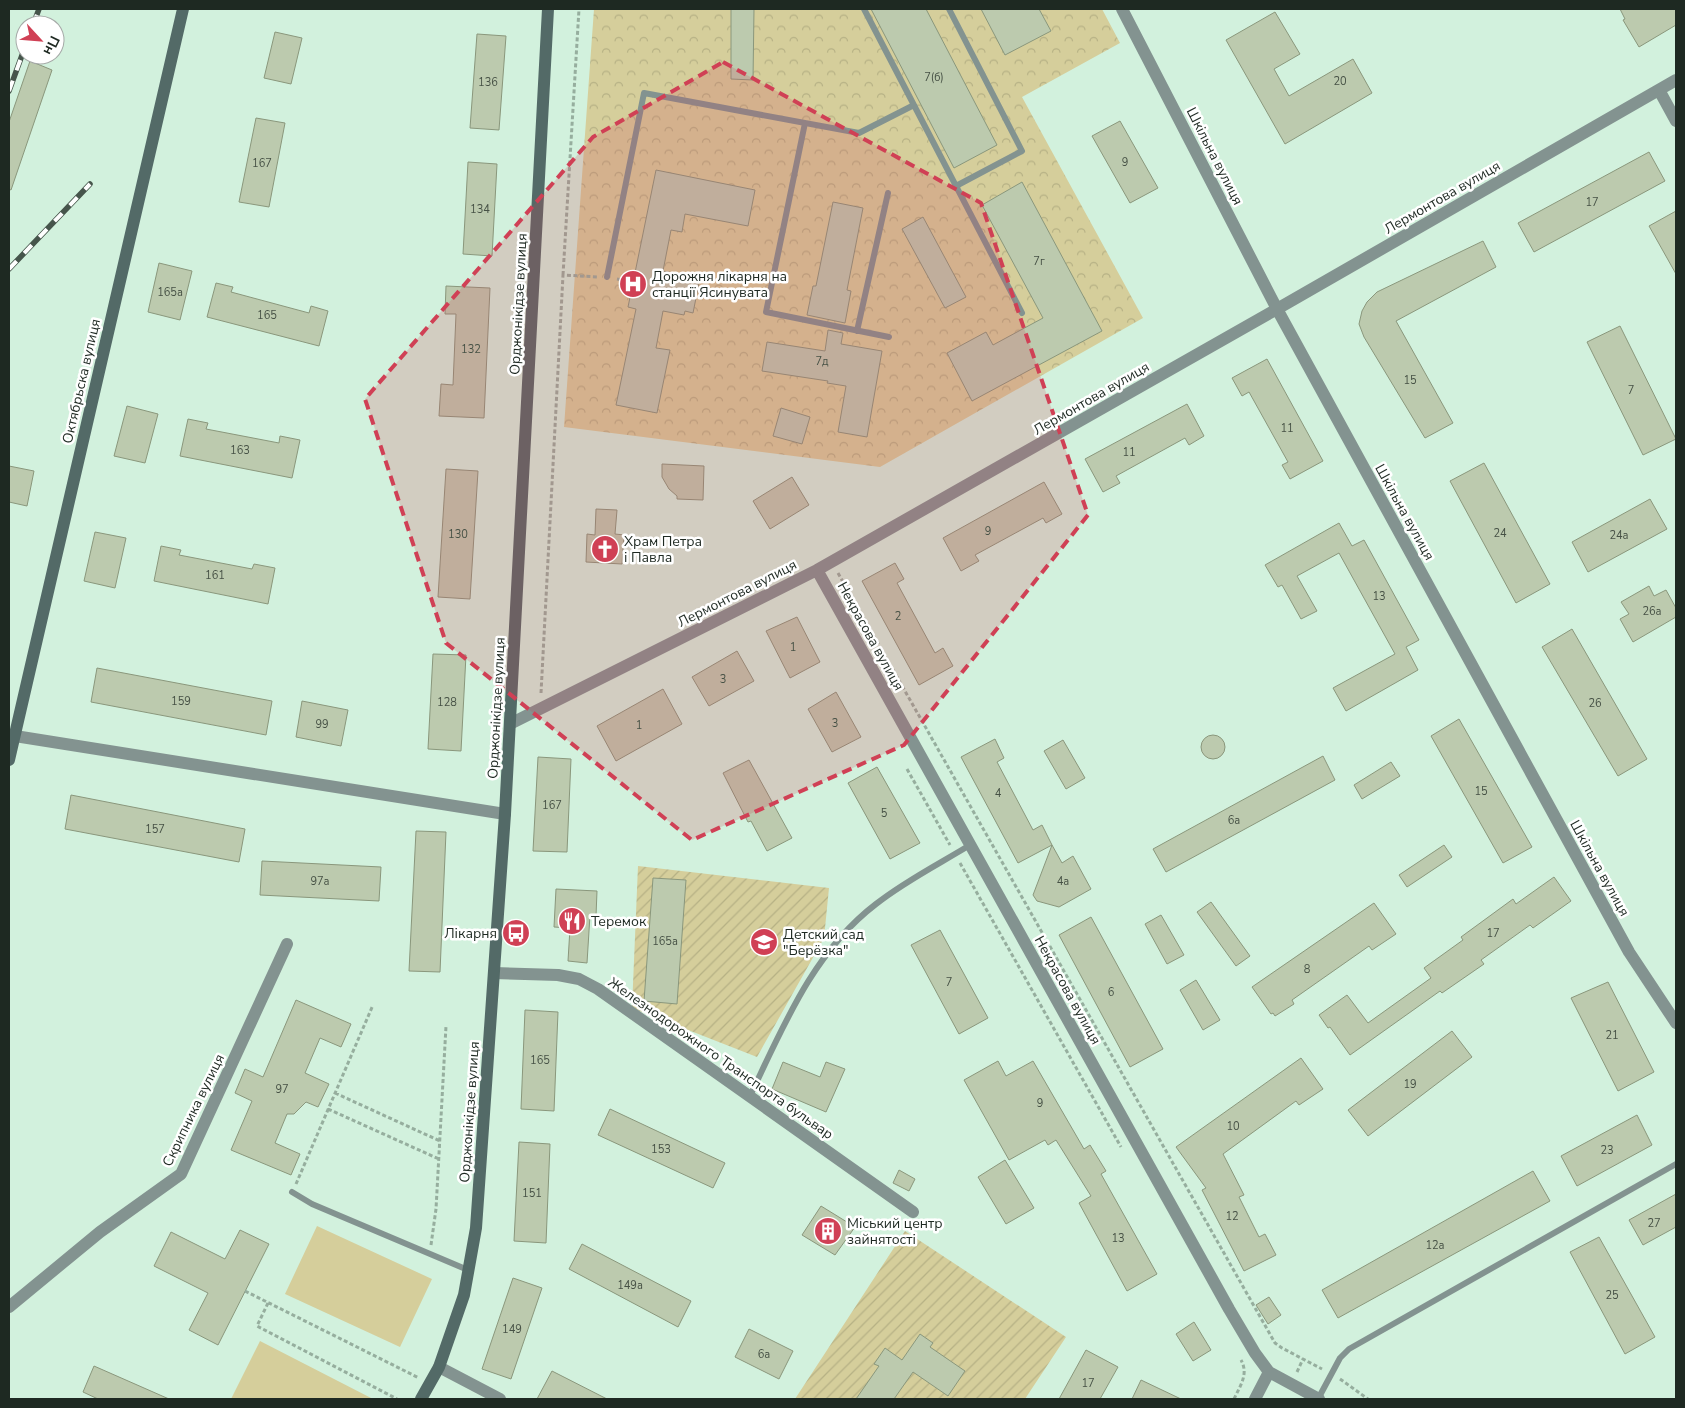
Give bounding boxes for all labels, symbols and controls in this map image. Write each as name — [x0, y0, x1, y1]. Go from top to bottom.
north arrow — [15, 15, 65, 65]
text: Пн — [38, 33, 64, 58]
house number: 7(б) — [924, 70, 944, 85]
house number: 20 — [1333, 74, 1347, 89]
house number: 136 — [478, 75, 498, 90]
street label: Шкільна вулиця — [1182, 104, 1247, 208]
house number: 9 — [1122, 155, 1128, 170]
house number: 167 — [252, 156, 272, 171]
street label: Лермонтова вулиця — [1381, 156, 1504, 238]
house number: 17 — [1585, 195, 1599, 210]
house number: 134 — [470, 202, 490, 217]
street label: Орджонікідзе вулиця — [505, 233, 532, 375]
house number: 7г — [1033, 254, 1045, 269]
place label: Дорожня лікарня на станції Ясинувата — [652, 267, 787, 302]
hospital icon: Дорожня лікарня на станції Ясинувата — [618, 269, 648, 299]
house number: 165а — [157, 285, 183, 300]
house number: 165 — [257, 308, 277, 323]
street label: Октябрьска вулиця — [58, 317, 105, 445]
house number: 132 — [461, 342, 481, 357]
house number: 7д — [815, 354, 829, 369]
street label: Лермонтова вулиця — [1030, 357, 1153, 439]
house number: 15 — [1403, 373, 1417, 388]
house number: 7 — [1628, 383, 1634, 398]
house number: 11 — [1280, 421, 1294, 436]
house number: 163 — [230, 443, 250, 458]
house number: 11 — [1122, 445, 1136, 460]
street label: Шкільна вулиця — [1370, 461, 1439, 564]
house number: 9 — [985, 524, 991, 539]
house number: 24 — [1493, 526, 1507, 541]
house number: 130 — [448, 527, 468, 542]
house number: 24а — [1609, 528, 1629, 543]
place label: Храм Петра і Павла — [624, 532, 702, 567]
church icon: Храм Петра і Павла — [590, 534, 620, 564]
street label: Лермонтова вулиця — [674, 555, 800, 632]
house number: 161 — [205, 568, 225, 583]
street label: Некрасова вулиця — [833, 578, 908, 694]
house number: 13 — [1372, 589, 1386, 604]
house number: 26а — [1642, 604, 1662, 619]
house number: 2 — [895, 609, 901, 624]
street label: Орджонікідзе вулиця — [483, 637, 510, 779]
house number: 1 — [790, 640, 796, 655]
house number: 3 — [720, 672, 726, 687]
house number: 159 — [171, 694, 191, 709]
house number: 128 — [437, 695, 457, 710]
house number: 26 — [1588, 696, 1602, 711]
house number: 3 — [832, 716, 838, 731]
house number: 99 — [315, 717, 329, 732]
house number: 1 — [636, 718, 642, 733]
house number: 15 — [1474, 784, 1488, 799]
house number: 4 — [995, 786, 1002, 801]
house number: 167 — [542, 798, 562, 813]
house number: 5 — [881, 806, 888, 821]
house number: 6а — [1228, 813, 1240, 828]
street label: Шкільна вулиця — [1565, 817, 1634, 920]
house number: 157 — [145, 822, 165, 837]
house number: 97а — [310, 874, 330, 889]
house number: 4а — [1057, 874, 1069, 889]
restaurant icon: Теремок — [557, 906, 587, 936]
place label: Теремок — [591, 912, 647, 931]
bus stop icon: Лікарня — [501, 918, 531, 948]
place label: Лікарня — [444, 924, 497, 943]
place label: Детский сад "Берёзка" — [783, 925, 864, 960]
house number: 17 — [1486, 926, 1500, 941]
school or university icon: Детский сад "Берёзка" — [749, 927, 779, 957]
street label: Некрасова вулиця — [1030, 932, 1105, 1048]
house number: 165а — [652, 934, 678, 949]
house number: 8 — [1304, 962, 1311, 977]
street label: Железнодорожного Транспорта бульвар — [604, 973, 837, 1144]
house number: 7 — [946, 975, 952, 990]
house number: 6 — [1108, 985, 1115, 1000]
house number: 21 — [1605, 1028, 1619, 1043]
street label: Орджонікідзе вулиця — [455, 1041, 484, 1183]
street label: Скрипника вулиця — [158, 1051, 229, 1170]
house number: 165 — [530, 1053, 550, 1068]
house number: 19 — [1403, 1077, 1417, 1092]
house number: 97 — [275, 1082, 289, 1097]
house number: 9 — [1037, 1096, 1043, 1111]
house number: 10 — [1226, 1119, 1240, 1134]
house number: 153 — [651, 1142, 671, 1157]
house number: 23 — [1600, 1143, 1614, 1158]
house number: 151 — [522, 1186, 542, 1201]
house number: 12 — [1225, 1209, 1239, 1224]
place label: Міський центр зайнятості — [847, 1214, 943, 1249]
building icon: Міський центр зайнятості — [813, 1216, 843, 1246]
house number: 27 — [1647, 1216, 1661, 1231]
house number: 13 — [1111, 1231, 1125, 1246]
house number: 12а — [1425, 1238, 1445, 1253]
house number: 149а — [617, 1278, 643, 1293]
house number: 25 — [1605, 1288, 1619, 1303]
house number: 149 — [502, 1322, 522, 1337]
house number: 6а — [758, 1347, 770, 1362]
house number: 17 — [1081, 1376, 1095, 1391]

